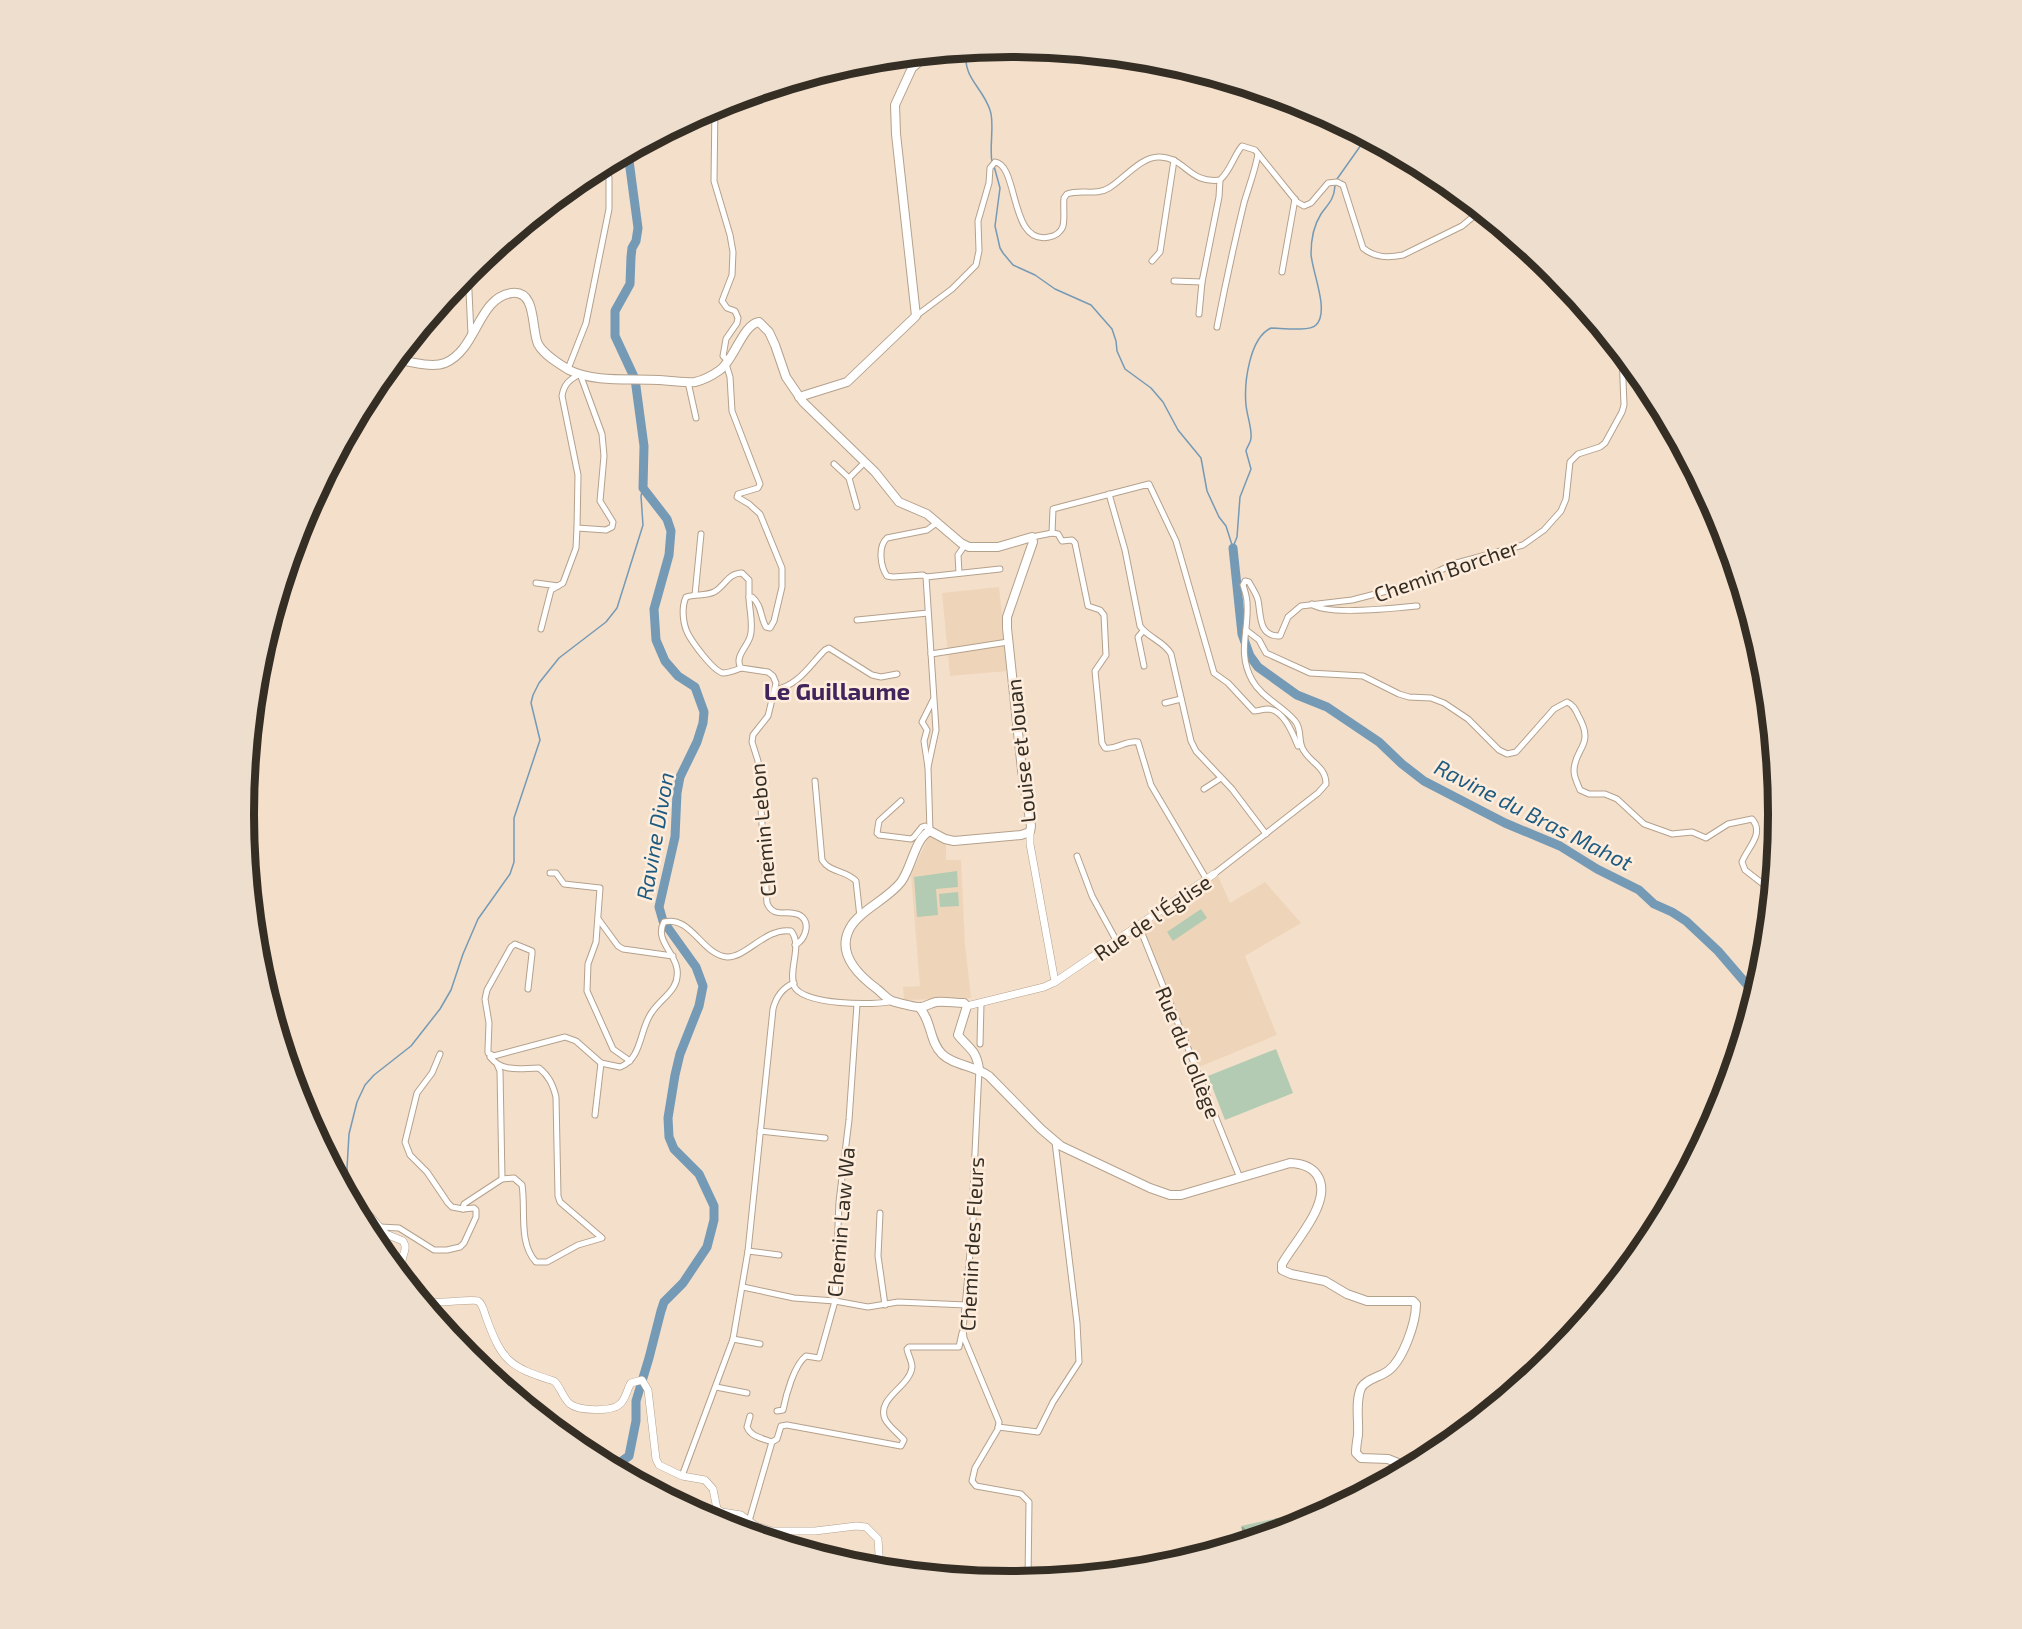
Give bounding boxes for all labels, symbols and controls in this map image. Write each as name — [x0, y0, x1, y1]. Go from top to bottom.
street label: Chemin Borcher — [1370, 533, 1522, 606]
district label: Le Guillaume — [764, 676, 910, 705]
street label: Louise et Jouan — [1000, 678, 1040, 824]
water label: Ravine du Bras Mahot — [1431, 753, 1638, 876]
street label: Chemin Lebon — [744, 762, 780, 898]
water label: Ravine Divon — [630, 770, 678, 902]
street label: Rue de l'Église — [1089, 869, 1215, 965]
street label: Rue du Collège — [1151, 982, 1227, 1122]
street label: Chemin Law Wa — [821, 1146, 859, 1298]
street label: Chemin des Fleurs — [954, 1156, 988, 1332]

